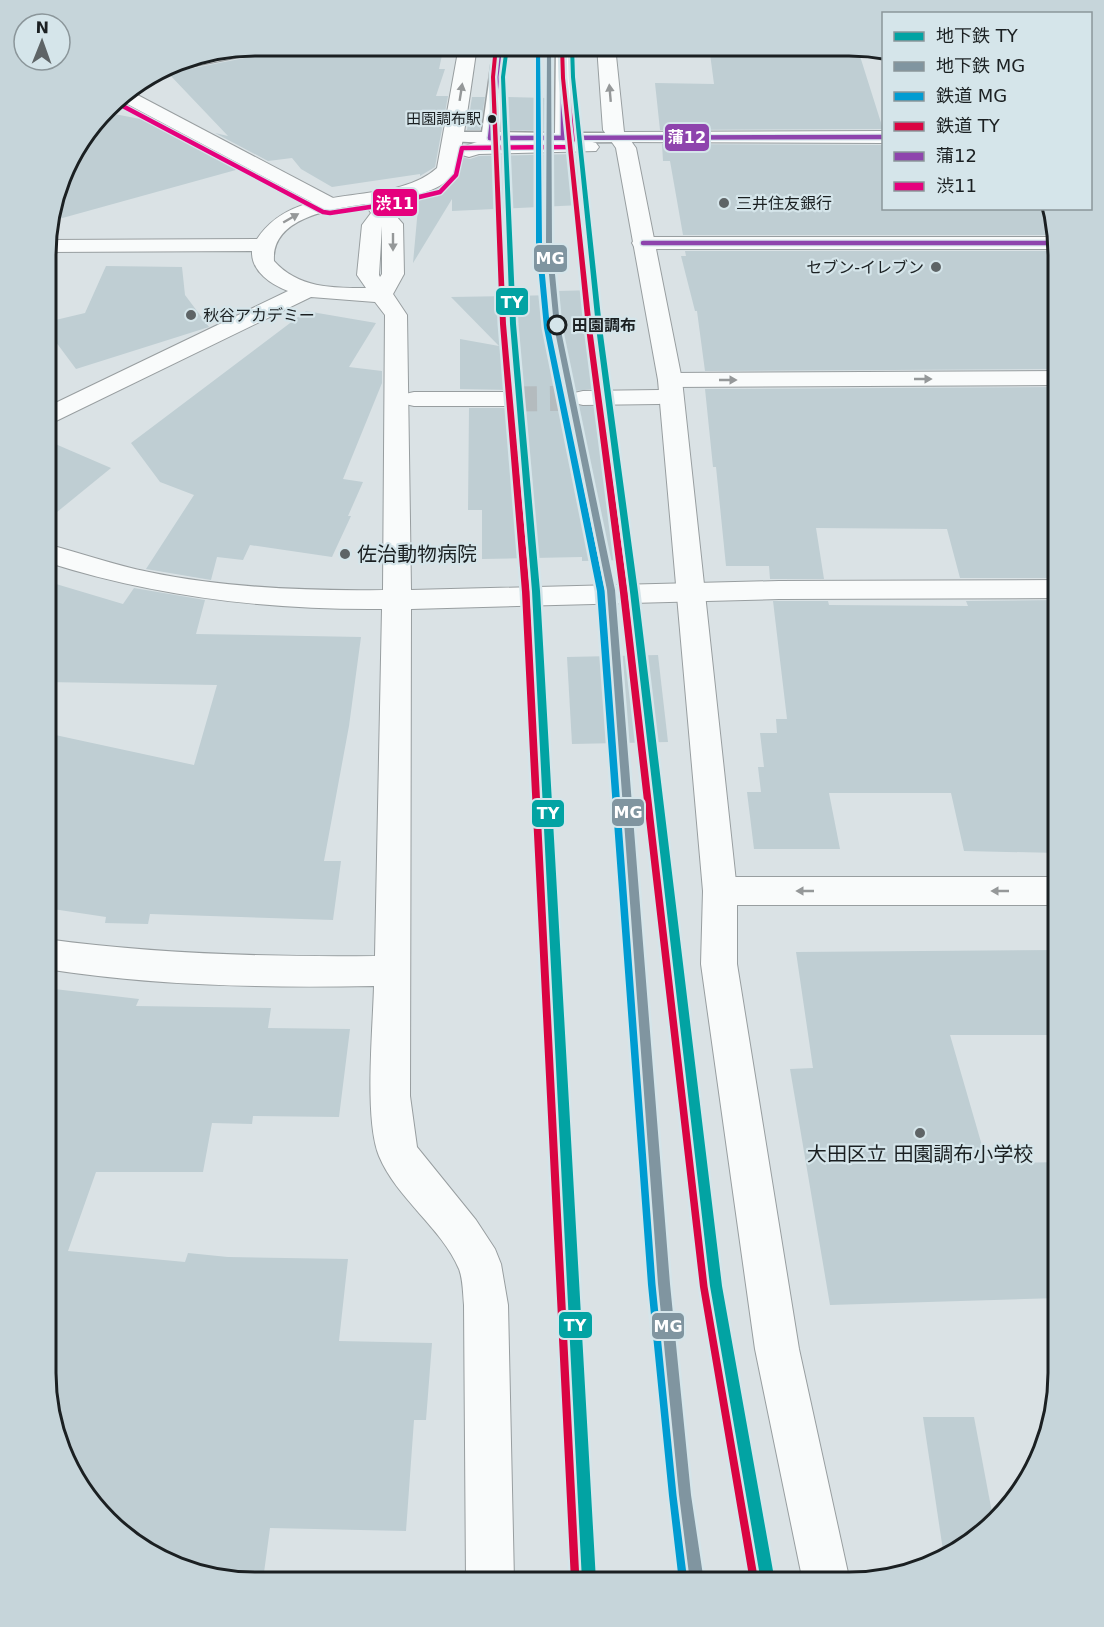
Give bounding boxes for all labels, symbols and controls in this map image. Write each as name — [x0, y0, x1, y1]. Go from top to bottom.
north arrow — [12, 12, 72, 72]
legend — [882, 12, 1092, 210]
text: N — [35, 18, 49, 37]
text: 地下鉄 TY — [936, 25, 1019, 46]
text: 地下鉄 MG — [936, 55, 1025, 76]
one-way arrow — [456, 82, 465, 101]
one-way arrow — [605, 83, 615, 102]
text: 鉄道 MG — [936, 85, 1007, 106]
place label: 田園調布駅 — [406, 110, 481, 128]
marker: 田園調布駅 — [486, 113, 498, 125]
text: 鉄道 TY — [936, 115, 1001, 136]
line badge: 蒲12 — [664, 123, 710, 152]
text: 蒲12 — [668, 128, 706, 147]
text: 蒲12 — [936, 145, 977, 166]
text: 渋11 — [936, 175, 977, 196]
line badge: 渋11 — [372, 188, 418, 217]
text: 渋11 — [376, 194, 414, 213]
place label: 三井住友銀行 — [736, 194, 832, 213]
marker: 三井住友銀行 — [717, 196, 731, 210]
one-way arrow — [283, 213, 300, 223]
one-way arrow — [389, 233, 398, 252]
line badge: MG — [533, 244, 568, 273]
text: MG — [535, 249, 565, 268]
place label: セブン-イレブン — [806, 258, 924, 277]
marker: セブン-イレブン — [929, 260, 943, 274]
line badge: TY — [495, 287, 529, 316]
text: TY — [501, 293, 524, 312]
place label: 秋谷アカデミー — [203, 306, 315, 325]
marker: 秋谷アカデミー — [184, 308, 198, 322]
marker: 田園調布 — [547, 315, 567, 335]
place label: 田園調布 — [572, 316, 636, 335]
one-way arrow — [914, 374, 933, 384]
one-way arrow — [719, 375, 738, 385]
place label: 佐治動物病院 — [357, 542, 477, 566]
marker: 佐治動物病院 — [338, 547, 352, 561]
line badge: MG — [611, 798, 645, 827]
line badge: TY — [531, 799, 565, 828]
text: MG — [613, 803, 643, 822]
text: TY — [537, 804, 560, 823]
one-way arrow — [796, 886, 815, 896]
one-way arrow — [991, 886, 1010, 896]
marker: 大田区立 田園調布小学校 — [913, 1126, 927, 1140]
place label: 大田区立 田園調布小学校 — [807, 1142, 1033, 1166]
line badge: TY — [558, 1311, 593, 1339]
line badge: MG — [651, 1312, 685, 1340]
text: TY — [564, 1316, 587, 1335]
text: MG — [653, 1317, 683, 1336]

